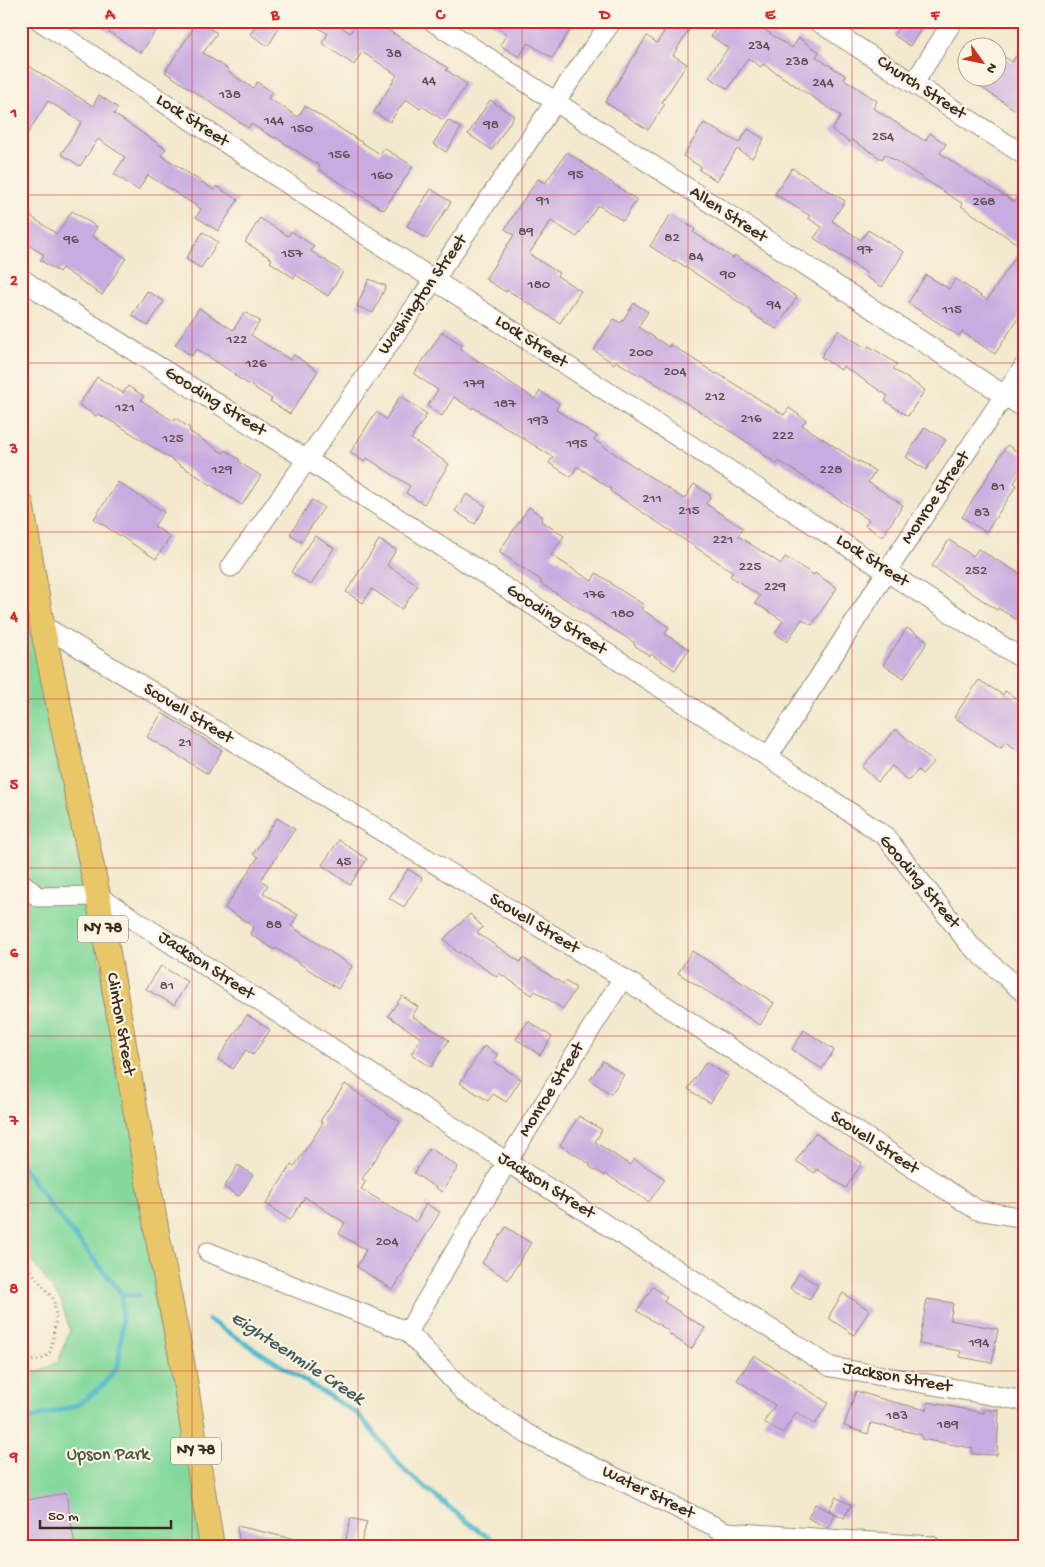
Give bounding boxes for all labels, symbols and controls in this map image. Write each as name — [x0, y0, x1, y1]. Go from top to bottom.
text: A — [104, 7, 116, 26]
text: B — [270, 7, 280, 26]
text: C — [435, 7, 446, 26]
text: D — [598, 7, 611, 26]
text: E — [765, 7, 776, 26]
text: F — [930, 7, 941, 26]
house number: 234 — [748, 37, 770, 55]
north arrow — [958, 38, 1008, 88]
house number: 38 — [385, 45, 402, 63]
street label: Church Street — [872, 51, 971, 126]
house number: 238 — [785, 53, 809, 71]
text: N — [981, 59, 1000, 76]
house number: 44 — [422, 72, 436, 90]
house number: 244 — [812, 74, 834, 92]
house number: 138 — [218, 86, 241, 104]
street label: Lock Street — [152, 90, 234, 153]
text: 1 — [10, 105, 17, 124]
house number: 144 — [263, 112, 284, 130]
house number: 98 — [482, 116, 499, 134]
house number: 150 — [290, 120, 314, 138]
house number: 254 — [872, 128, 894, 146]
house number: 156 — [327, 146, 350, 164]
house number: 95 — [567, 166, 584, 184]
house number: 160 — [370, 167, 394, 185]
street label: Allen Street — [685, 182, 772, 249]
house number: 91 — [535, 192, 550, 210]
house number: 268 — [972, 193, 996, 211]
house number: 89 — [518, 223, 534, 241]
house number: 82 — [664, 229, 680, 247]
street label: Washington Street — [374, 230, 473, 359]
house number: 96 — [62, 231, 79, 249]
house number: 97 — [856, 241, 874, 259]
house number: 157 — [280, 245, 304, 263]
house number: 84 — [688, 248, 704, 266]
house number: 90 — [719, 266, 736, 284]
text: 2 — [10, 273, 18, 292]
house number: 180 — [527, 276, 551, 294]
house number: 94 — [766, 296, 781, 314]
house number: 115 — [941, 301, 962, 319]
street label: Lock Street — [491, 311, 573, 374]
house number: 122 — [226, 331, 247, 349]
house number: 200 — [629, 344, 654, 362]
house number: 126 — [244, 355, 267, 373]
street label: Gooding Street — [160, 362, 271, 442]
house number: 204 — [664, 363, 686, 381]
house number: 179 — [462, 375, 485, 393]
house number: 212 — [705, 388, 725, 406]
house number: 187 — [493, 395, 517, 413]
house number: 121 — [114, 399, 135, 417]
house number: 216 — [740, 410, 762, 428]
house number: 193 — [526, 412, 549, 430]
house number: 222 — [772, 427, 794, 445]
house number: 125 — [161, 430, 184, 448]
house number: 195 — [565, 435, 588, 453]
text: 3 — [9, 441, 18, 460]
street label: Monroe Street — [897, 446, 976, 548]
house number: 129 — [211, 461, 233, 479]
house number: 228 — [820, 461, 842, 479]
house number: 81 — [991, 478, 1005, 496]
house number: 211 — [642, 490, 662, 508]
house number: 215 — [678, 502, 700, 520]
house number: 83 — [974, 504, 990, 522]
street label: Lock Street — [832, 530, 914, 593]
house number: 221 — [713, 531, 733, 549]
house number: 225 — [739, 558, 761, 576]
house number: 252 — [965, 562, 987, 580]
house number: 229 — [764, 578, 787, 596]
street label: Gooding Street — [502, 580, 612, 661]
house number: 176 — [582, 586, 605, 604]
house number: 180 — [611, 605, 635, 623]
text: 4 — [9, 609, 18, 628]
street label: Scovell Street — [139, 679, 238, 750]
house number: 21 — [178, 734, 192, 752]
text: 5 — [10, 777, 19, 796]
street label: Gooding Street — [874, 831, 965, 934]
house number: 45 — [337, 853, 352, 871]
street label: Scovell Street — [485, 889, 584, 960]
road number: NY 78 — [78, 916, 128, 942]
house number: 88 — [266, 916, 282, 934]
street label: Jackson Street — [154, 927, 259, 1006]
text: 6 — [10, 945, 19, 964]
street label: Clinton Street — [101, 971, 140, 1078]
house number: 81 — [160, 977, 174, 995]
street label: Monroe Street — [515, 1037, 590, 1141]
street label: Scovell Street — [826, 1107, 924, 1180]
text: 7 — [9, 1113, 19, 1132]
street label: Jackson Street — [494, 1148, 600, 1225]
house number: 204 — [376, 1233, 398, 1251]
text: 8 — [10, 1281, 19, 1300]
water label: Eighteenmile Creek — [226, 1307, 369, 1412]
house number: 194 — [968, 1334, 989, 1352]
street label: Jackson Street — [841, 1358, 955, 1398]
house number: 183 — [885, 1407, 908, 1425]
house number: 189 — [936, 1416, 959, 1434]
road number: NY 78 — [171, 1438, 221, 1464]
park label: Upson Park — [67, 1445, 151, 1466]
text: 9 — [9, 1449, 18, 1468]
street label: Water Street — [598, 1462, 699, 1525]
scale bar — [40, 1497, 171, 1529]
text: 50 m — [48, 1508, 79, 1526]

